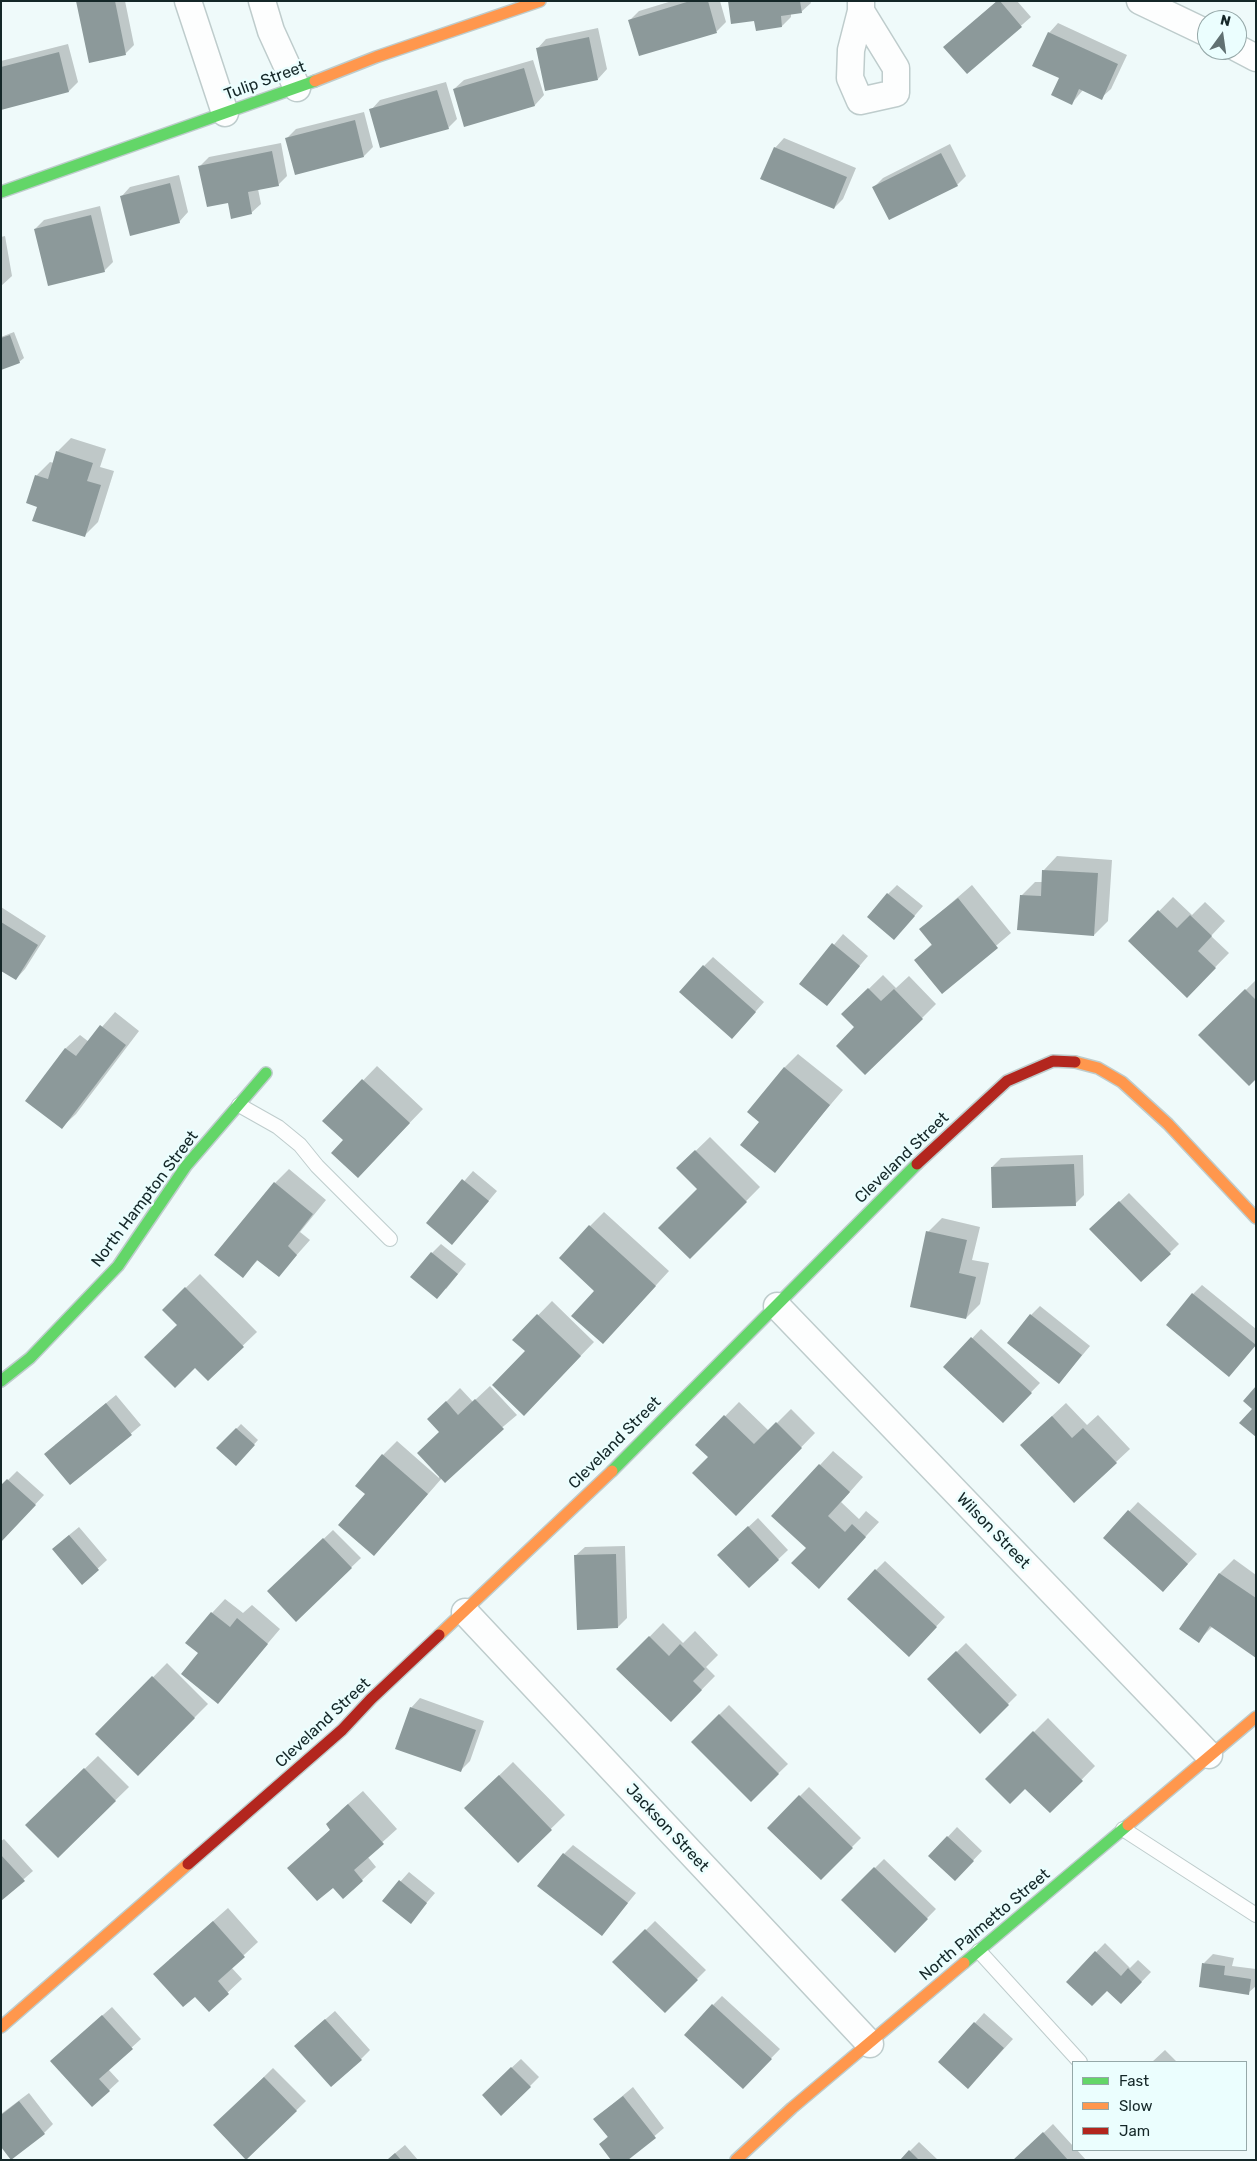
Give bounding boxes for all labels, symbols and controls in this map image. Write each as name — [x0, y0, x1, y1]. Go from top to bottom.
north arrow — [1197, 10, 1247, 60]
text: N — [1219, 11, 1232, 30]
street label: Tulip Street — [222, 57, 308, 105]
street label: Cleveland Street — [851, 1108, 953, 1208]
street label: North Hampton Street — [88, 1127, 202, 1271]
street label: Cleveland Street — [565, 1393, 665, 1493]
street label: Wilson Street — [952, 1489, 1034, 1573]
street label: Cleveland Street — [272, 1674, 374, 1772]
street label: Jackson Street — [621, 1780, 713, 1876]
street label: North Palmetto Street — [916, 1865, 1054, 1985]
legend — [1072, 2061, 1247, 2151]
text: Fast — [1119, 2072, 1149, 2090]
text: Slow — [1119, 2097, 1152, 2115]
text: Jam — [1119, 2122, 1150, 2140]

